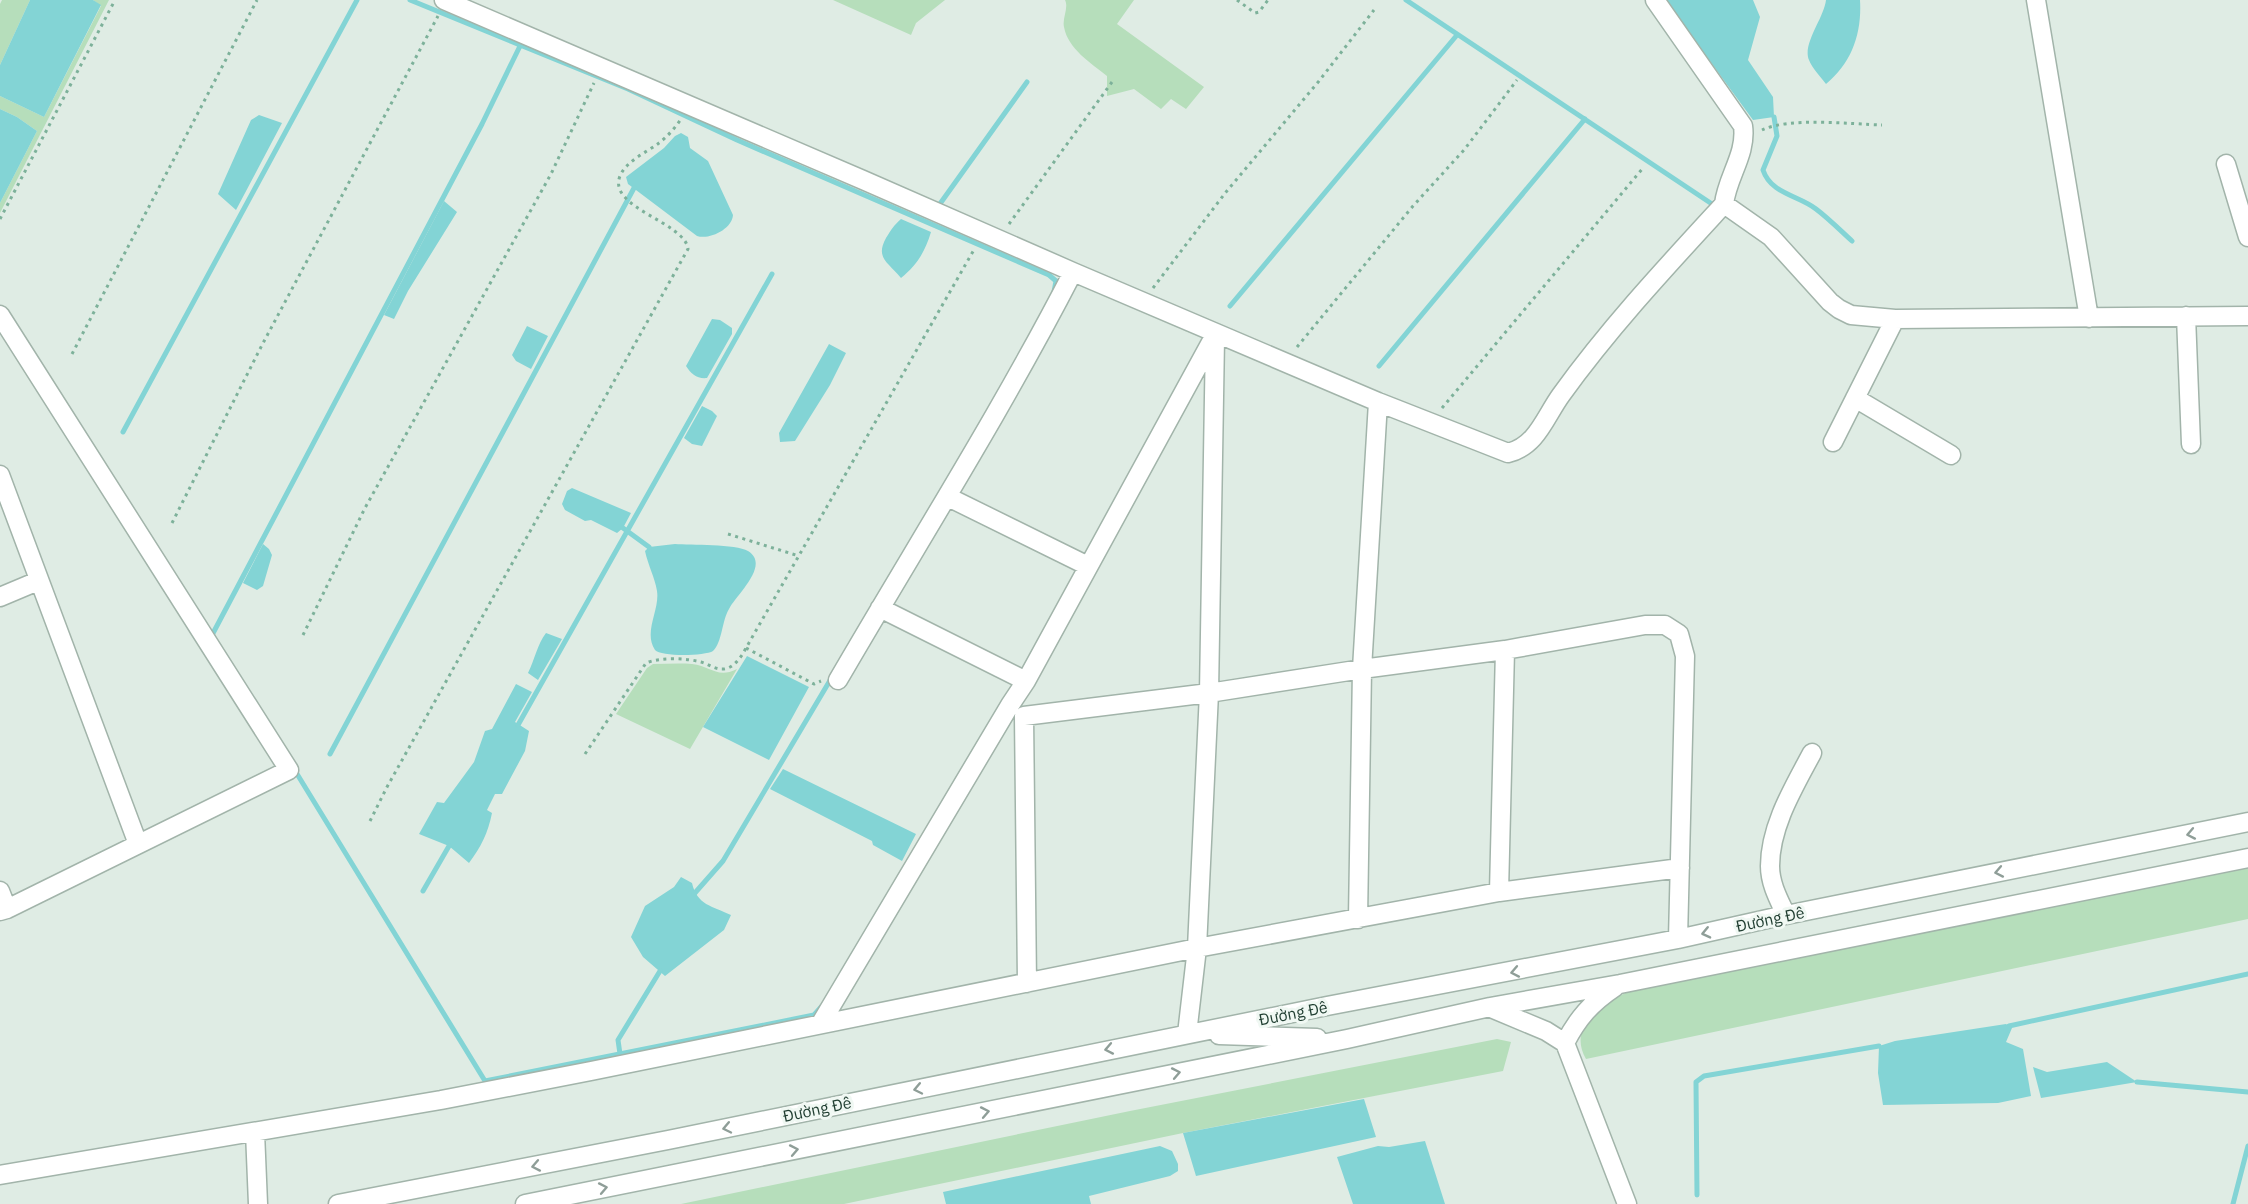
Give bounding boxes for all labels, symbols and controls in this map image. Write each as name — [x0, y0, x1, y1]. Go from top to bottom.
one-way arrow — [2186, 827, 2196, 840]
one-way arrow — [1995, 865, 2005, 878]
street label: Đường Đê — [1734, 902, 1806, 936]
one-way arrow — [1701, 926, 1711, 939]
one-way arrow — [1510, 965, 1520, 978]
street label: Đường Đê — [1257, 996, 1329, 1029]
one-way arrow — [1104, 1042, 1114, 1055]
one-way arrow — [1171, 1067, 1181, 1080]
one-way arrow — [913, 1081, 923, 1094]
street label: Đường Đê — [781, 1092, 853, 1126]
one-way arrow — [980, 1106, 990, 1119]
one-way arrow — [722, 1121, 732, 1134]
one-way arrow — [789, 1144, 799, 1157]
one-way arrow — [531, 1159, 541, 1172]
one-way arrow — [597, 1182, 607, 1195]

